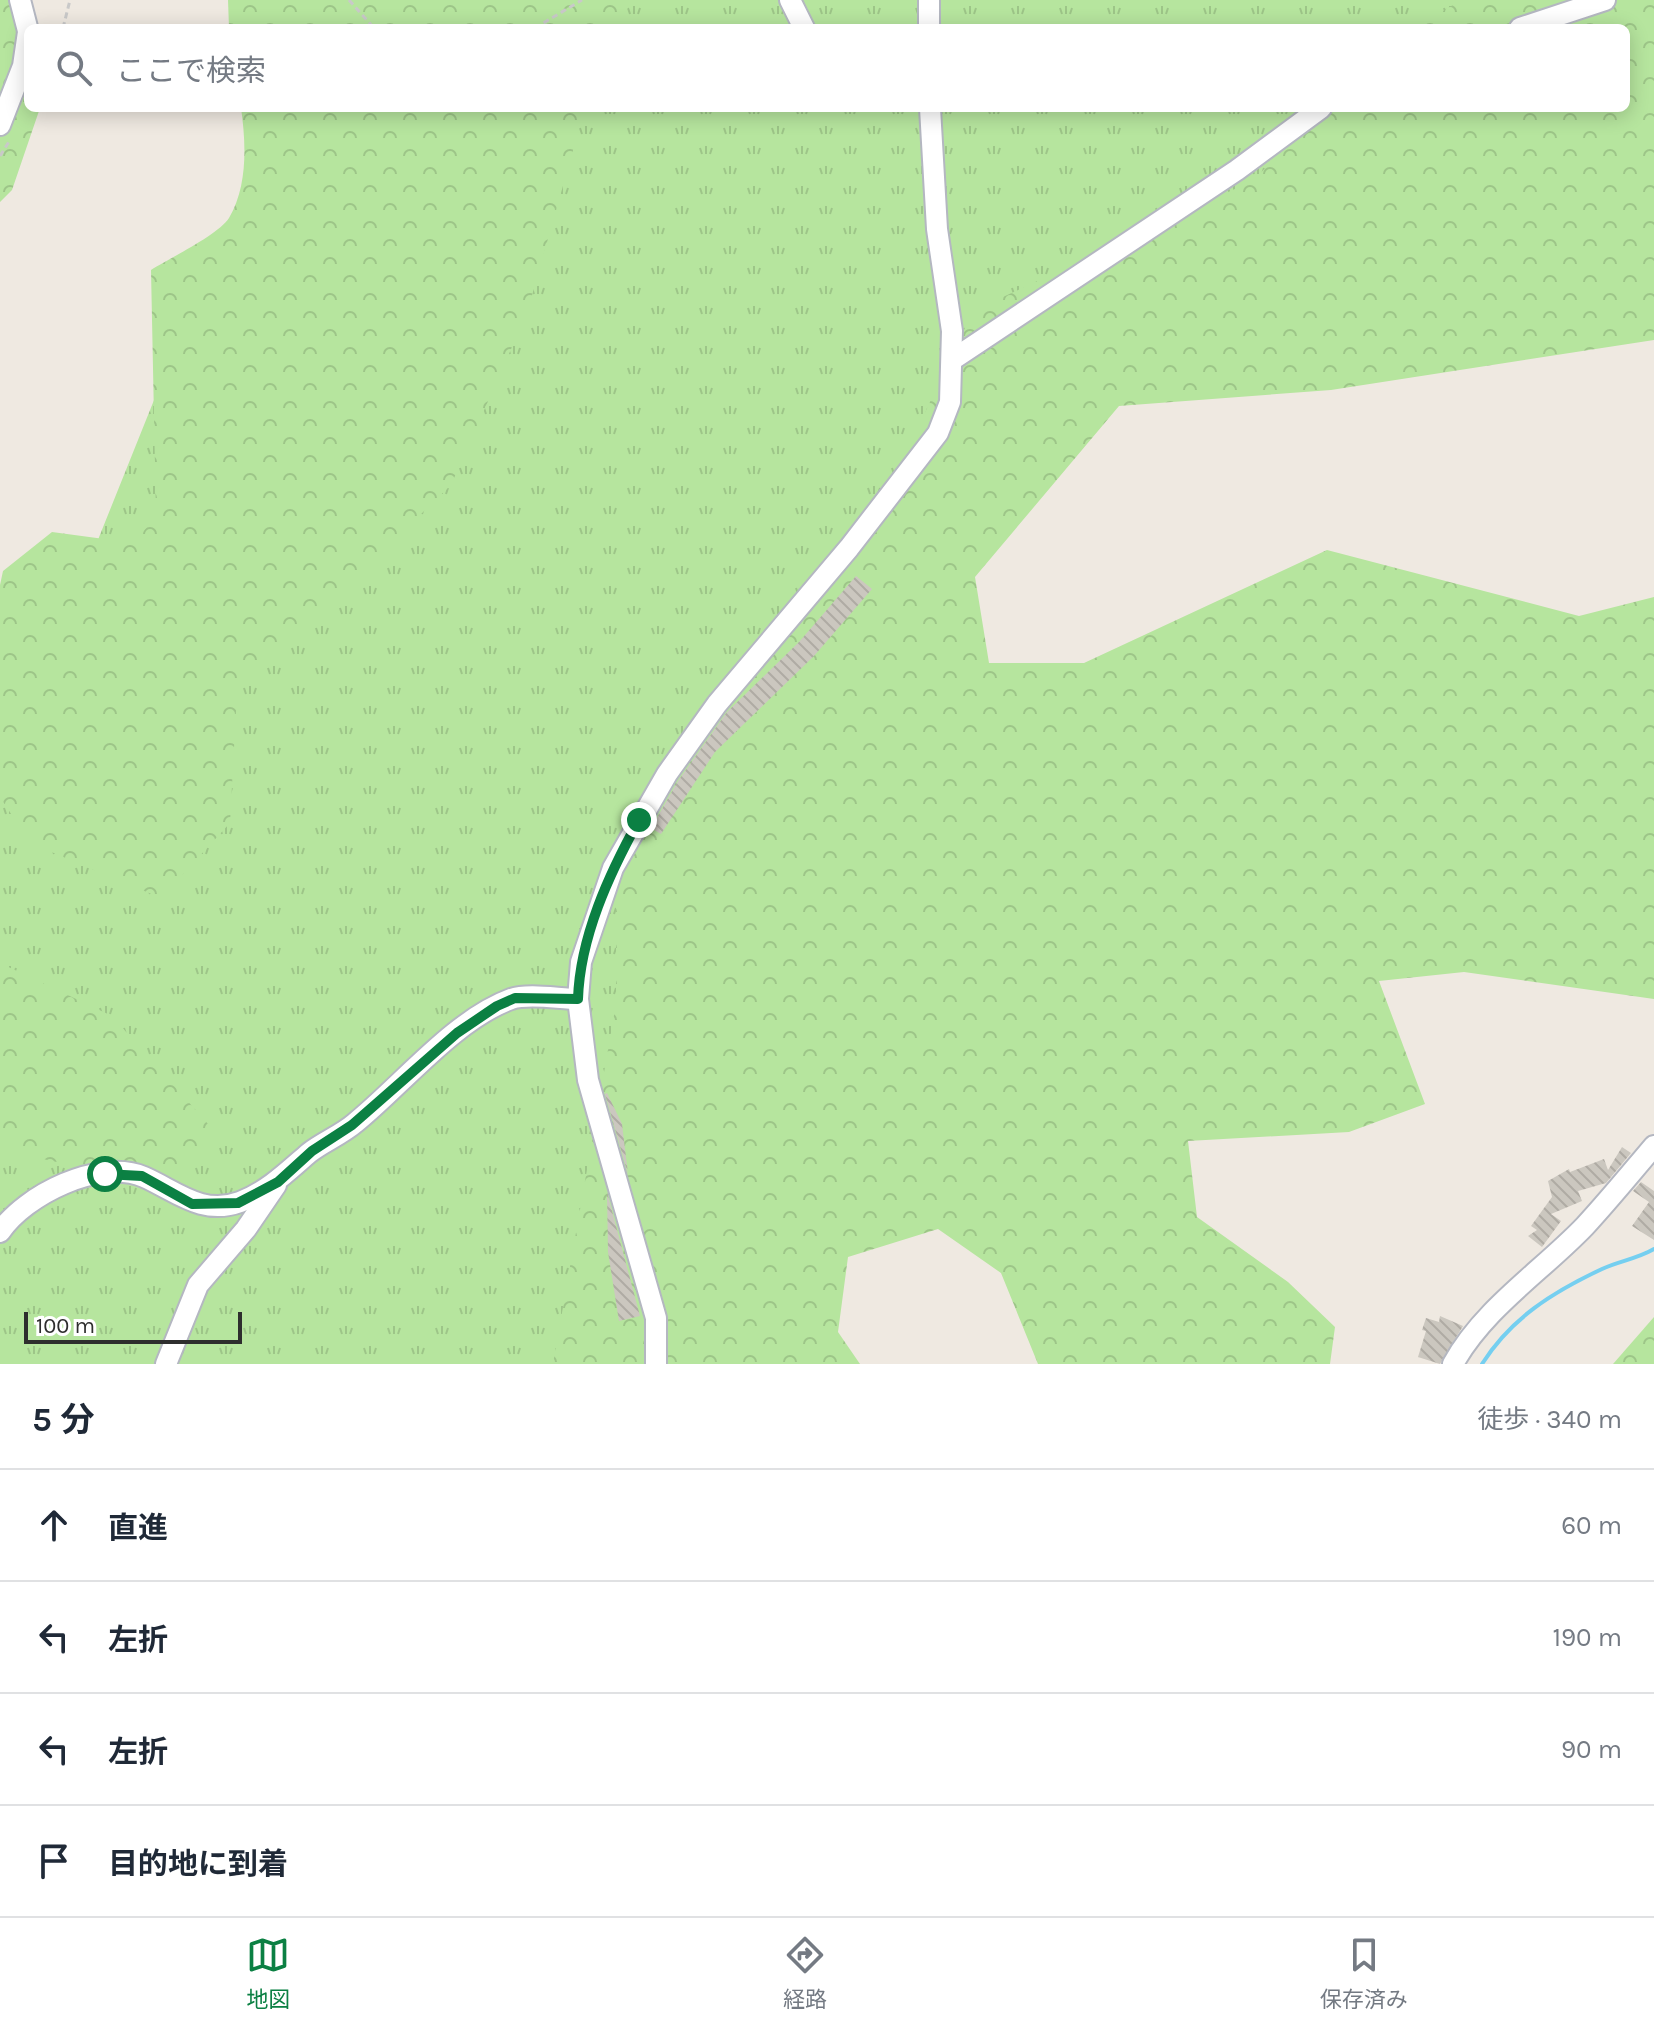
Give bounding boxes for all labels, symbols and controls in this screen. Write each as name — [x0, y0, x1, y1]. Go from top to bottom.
search box — [24, 24, 1630, 112]
icon: search — [52, 46, 96, 90]
text: ここで検索 — [116, 53, 266, 89]
route end — [621, 802, 657, 838]
route start — [87, 1156, 123, 1192]
scale bar — [24, 1308, 242, 1344]
text: 100 m — [36, 1313, 95, 1339]
text: 5 分 — [32, 1400, 94, 1440]
text: 徒歩 · 340 m — [1477, 1404, 1622, 1435]
icon: ahead — [32, 1503, 76, 1547]
text: 直進 — [108, 1510, 168, 1546]
text: 60 m — [1561, 1510, 1622, 1541]
icon: left — [32, 1615, 76, 1659]
text: 左折 — [108, 1622, 168, 1658]
text: 190 m — [1552, 1622, 1622, 1653]
icon: left — [32, 1727, 76, 1771]
text: 左折 — [108, 1734, 168, 1770]
text: 90 m — [1561, 1734, 1622, 1765]
icon: arrive — [32, 1839, 76, 1883]
text: 目的地に到着 — [108, 1846, 288, 1882]
tab: 地図 — [246, 1933, 290, 2013]
tab: 経路 — [783, 1933, 827, 2013]
tab: 保存済み — [1320, 1933, 1408, 2013]

